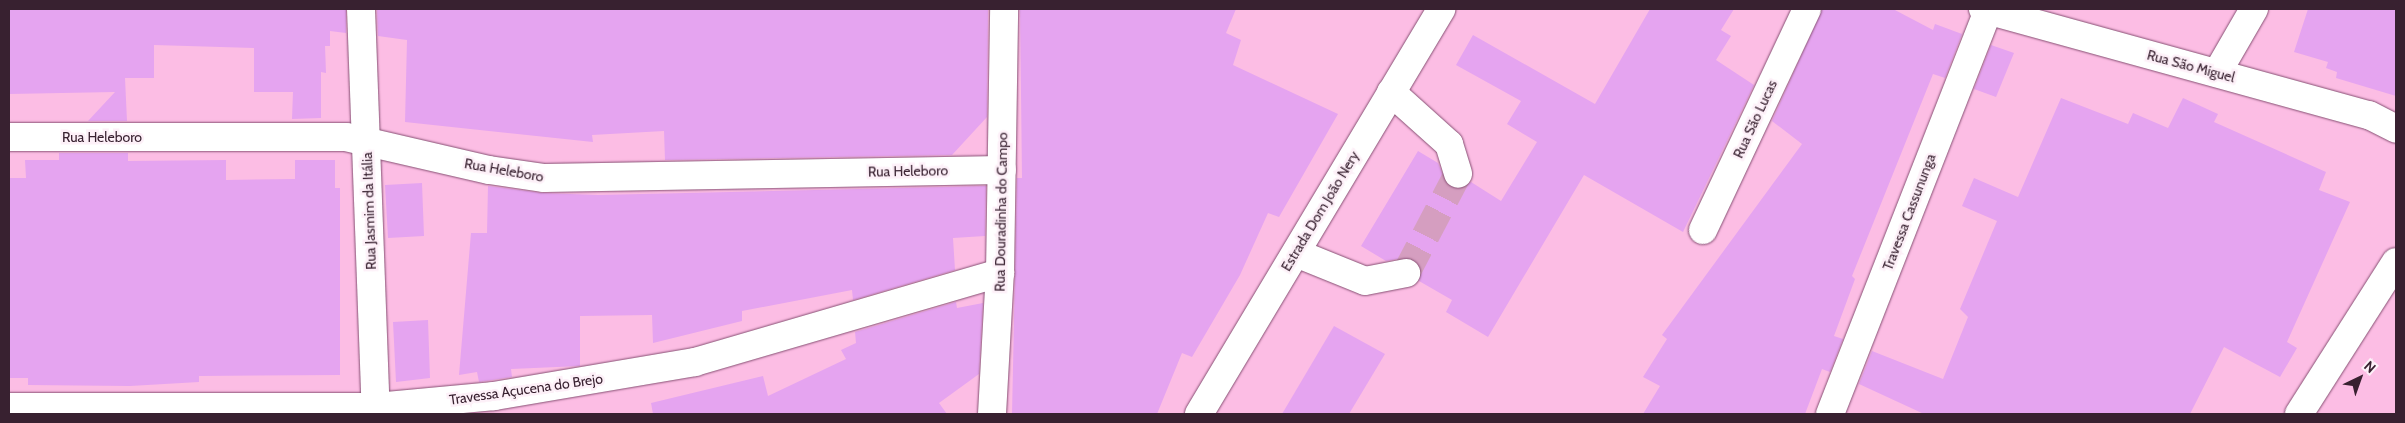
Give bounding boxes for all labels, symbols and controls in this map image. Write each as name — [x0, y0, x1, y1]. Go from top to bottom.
street label: Rua São Miguel — [2145, 46, 2237, 86]
street label: Rua São Lucas — [1730, 77, 1780, 161]
street label: Rua Heleboro — [62, 129, 142, 145]
street label: Rua Douradinha do Campo — [991, 132, 1011, 292]
street label: Estrada Dom João Nery — [1278, 148, 1362, 274]
street label: Travessa Cassununga — [1879, 151, 1939, 273]
street label: Rua Jasmim da Itália — [359, 152, 379, 270]
street label: Rua Heleboro — [463, 155, 545, 185]
street label: Rua Heleboro — [868, 162, 948, 180]
north arrow — [2335, 353, 2385, 403]
text: N — [2360, 357, 2380, 377]
street label: Travessa Açucena do Brejo — [448, 370, 604, 408]

